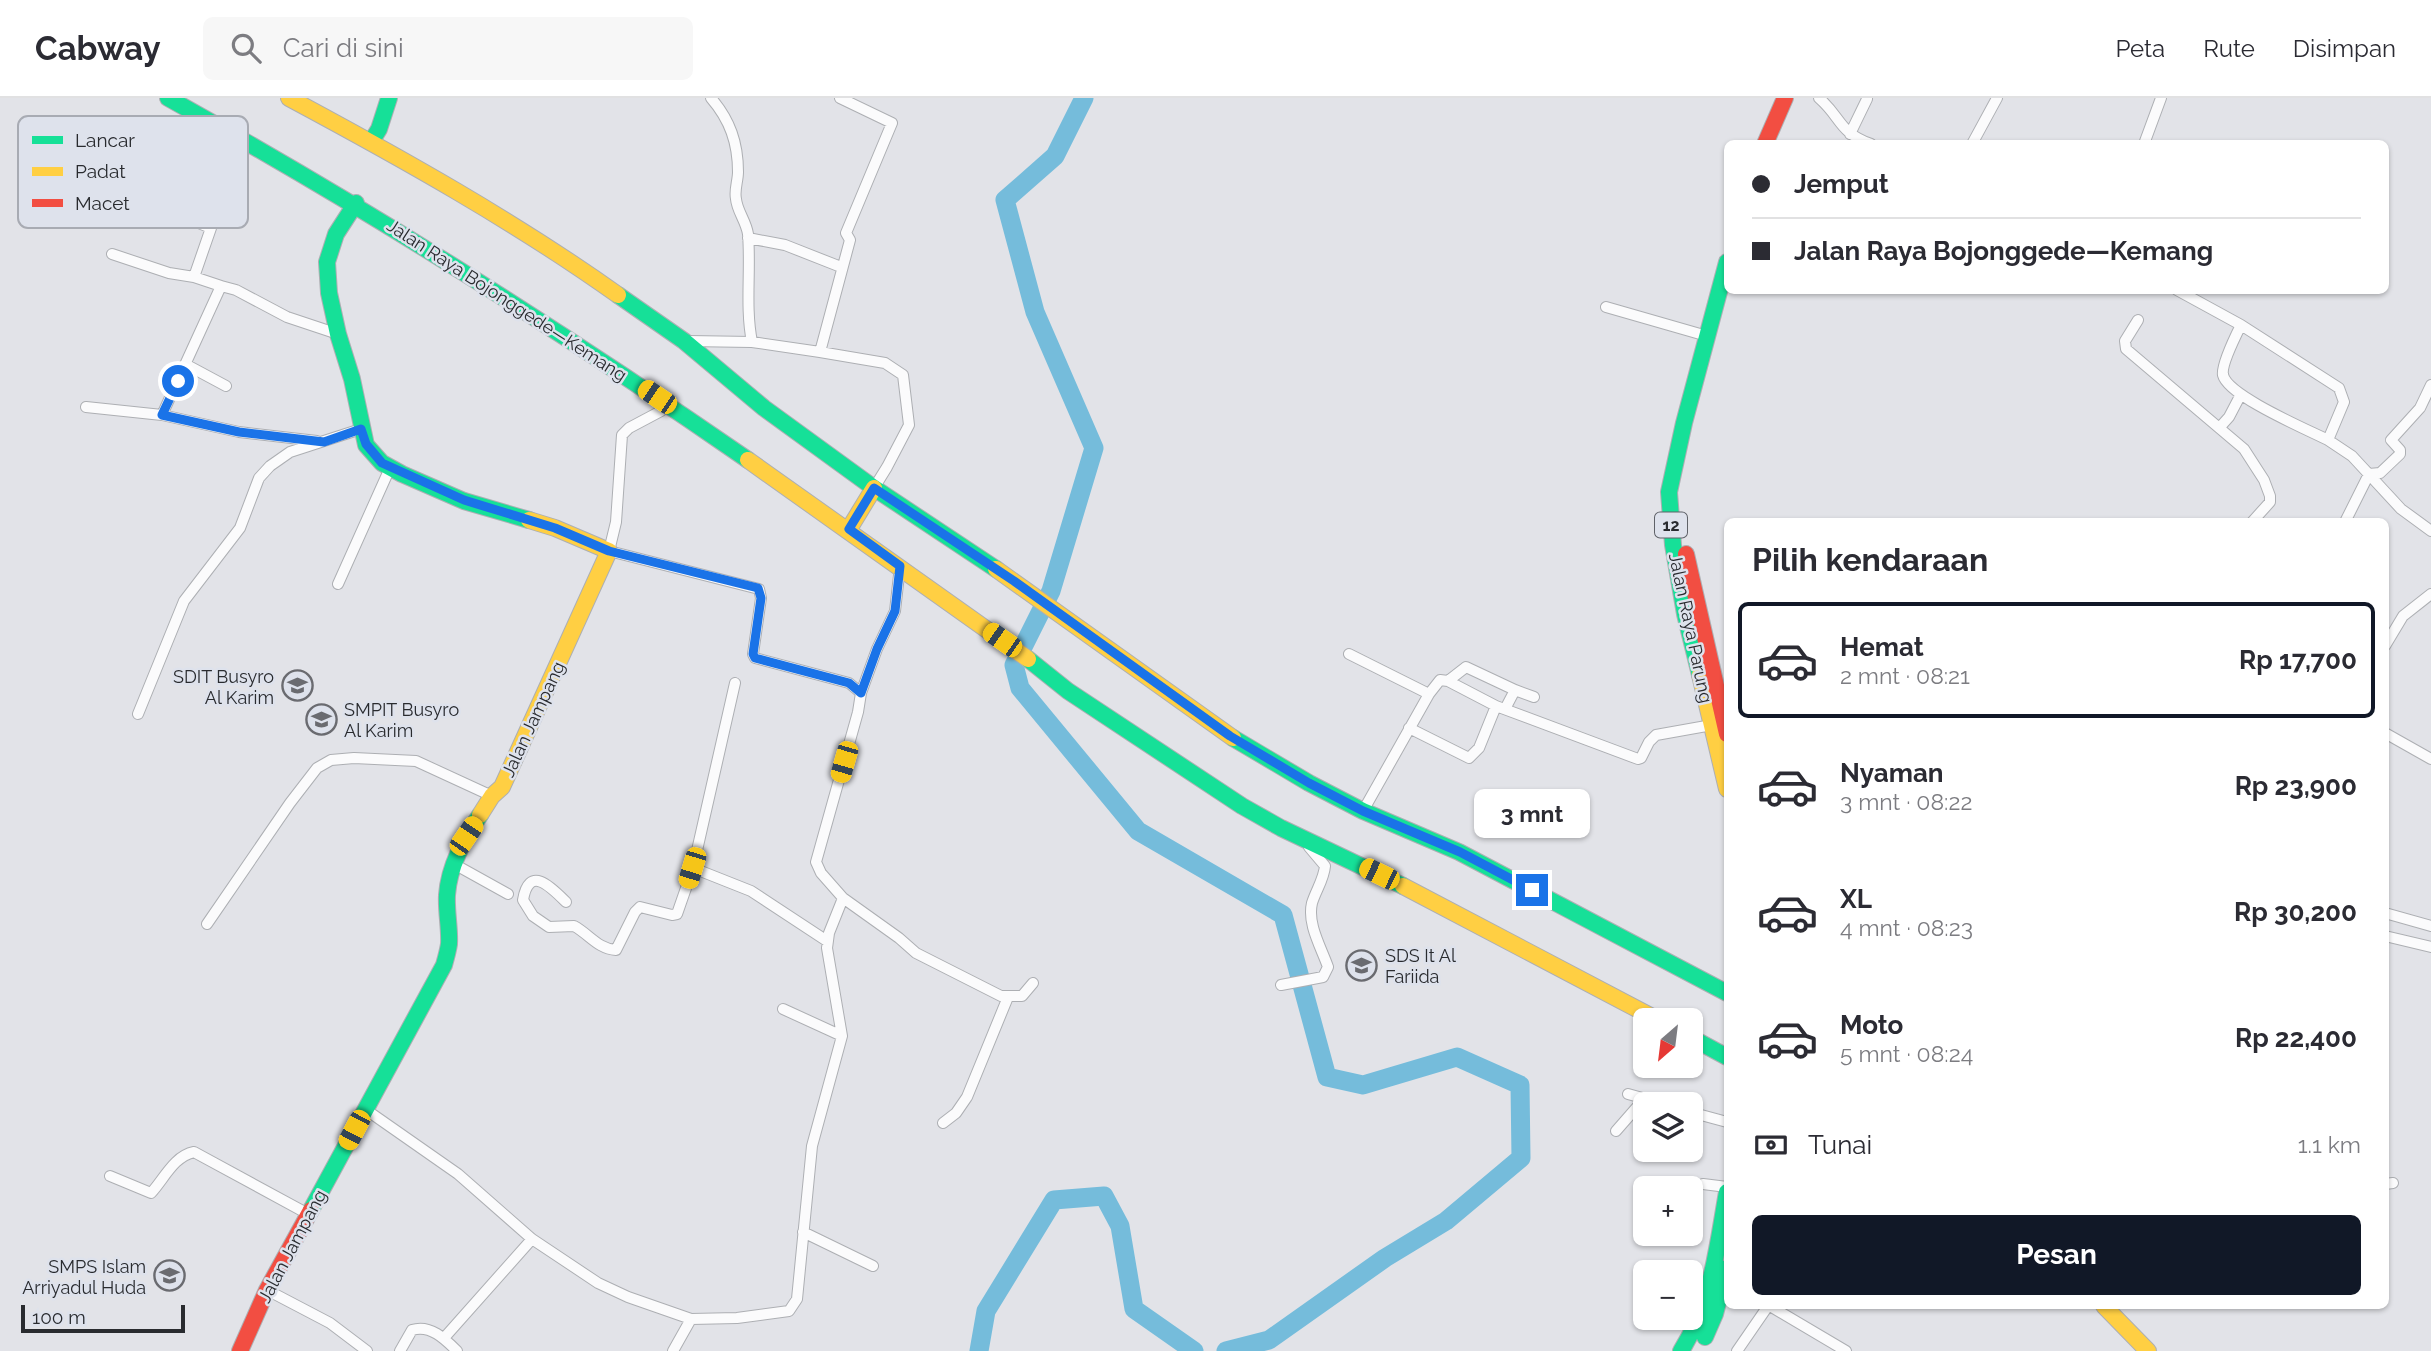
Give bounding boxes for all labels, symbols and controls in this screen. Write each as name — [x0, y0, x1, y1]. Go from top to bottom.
search box — [203, 17, 693, 80]
text: Cabway — [35, 29, 161, 68]
icon: search — [227, 29, 265, 67]
text: Cari di sini — [283, 33, 404, 63]
text: Peta — [2115, 34, 2165, 63]
text: Rute — [2203, 34, 2255, 63]
text: Disimpan — [2293, 34, 2396, 63]
legend — [18, 116, 248, 228]
text: Lancar — [75, 129, 135, 151]
text: Padat — [75, 160, 126, 182]
text: Jemput — [1794, 169, 1889, 199]
text: Macet — [75, 192, 130, 214]
street label: Jalan Raya Bojonggede—Kemang — [383, 215, 631, 385]
text: Jalan Raya Bojonggede—Kemang — [1794, 236, 2213, 266]
route start — [162, 365, 194, 397]
car — [634, 377, 681, 417]
road number: 12 — [1655, 512, 1687, 538]
text: Pilih kendaraan — [1752, 541, 1988, 578]
street label: Jalan Raya Parung — [1665, 551, 1717, 705]
car — [979, 619, 1026, 661]
icon: car — [1756, 629, 1819, 692]
text: Hemat — [1840, 632, 1924, 662]
text: Rp 17,700 — [2239, 645, 2357, 675]
street label: Jalan Jampang — [497, 658, 569, 780]
text: 2 mnt · 08:21 — [1840, 662, 1970, 689]
place label: SDIT Busyro Al Karim — [173, 666, 274, 708]
school or university icon: SDIT Busyro Al Karim — [280, 669, 314, 703]
place label: SMPIT Busyro Al Karim — [344, 699, 459, 741]
school or university icon: SMPIT Busyro Al Karim — [304, 702, 338, 736]
car — [829, 739, 860, 785]
icon: car — [1756, 755, 1819, 818]
text: Nyaman — [1840, 758, 1944, 788]
text: Rp 23,900 — [2235, 771, 2357, 801]
callout: 3 mnt — [1474, 788, 1590, 838]
text: 3 mnt · 08:22 — [1840, 788, 1972, 815]
text: 3 mnt — [1501, 800, 1563, 827]
car — [446, 813, 487, 859]
car — [676, 845, 709, 891]
car — [1356, 855, 1403, 893]
route end — [1516, 874, 1548, 906]
icon: car — [1756, 881, 1819, 944]
text: XL — [1840, 884, 1872, 914]
text: Rp 30,200 — [2234, 897, 2357, 927]
text: 4 mnt · 08:23 — [1840, 914, 1973, 941]
place label: SDS It Al Fariida — [1385, 945, 1456, 987]
school or university icon: SDS It Al Fariida — [1345, 948, 1379, 982]
icon: car — [1756, 1007, 1819, 1070]
north arrow — [1633, 1008, 1703, 1078]
map controls — [1633, 1008, 1703, 1330]
text: Moto — [1840, 1010, 1903, 1040]
text: Rp 22,400 — [2235, 1023, 2357, 1053]
text: 5 mnt · 08:24 — [1840, 1040, 1973, 1067]
button: layers — [1633, 1092, 1703, 1162]
car — [335, 1107, 374, 1153]
icon: cash — [1752, 1126, 1790, 1164]
text: Tunai — [1808, 1130, 1872, 1160]
text: 1.1 km — [2298, 1131, 2361, 1158]
button: + — [1633, 1176, 1703, 1246]
street label: Jalan Jampang — [253, 1186, 331, 1306]
button: Pesan — [1752, 1215, 2361, 1295]
place label: SMPS Islam Arriyadul Huda — [22, 1256, 146, 1298]
school or university icon: SMPS Islam Arriyadul Huda — [152, 1259, 186, 1293]
button: − — [1633, 1260, 1703, 1330]
scale bar — [21, 1302, 186, 1334]
text: 100 m — [32, 1306, 86, 1328]

